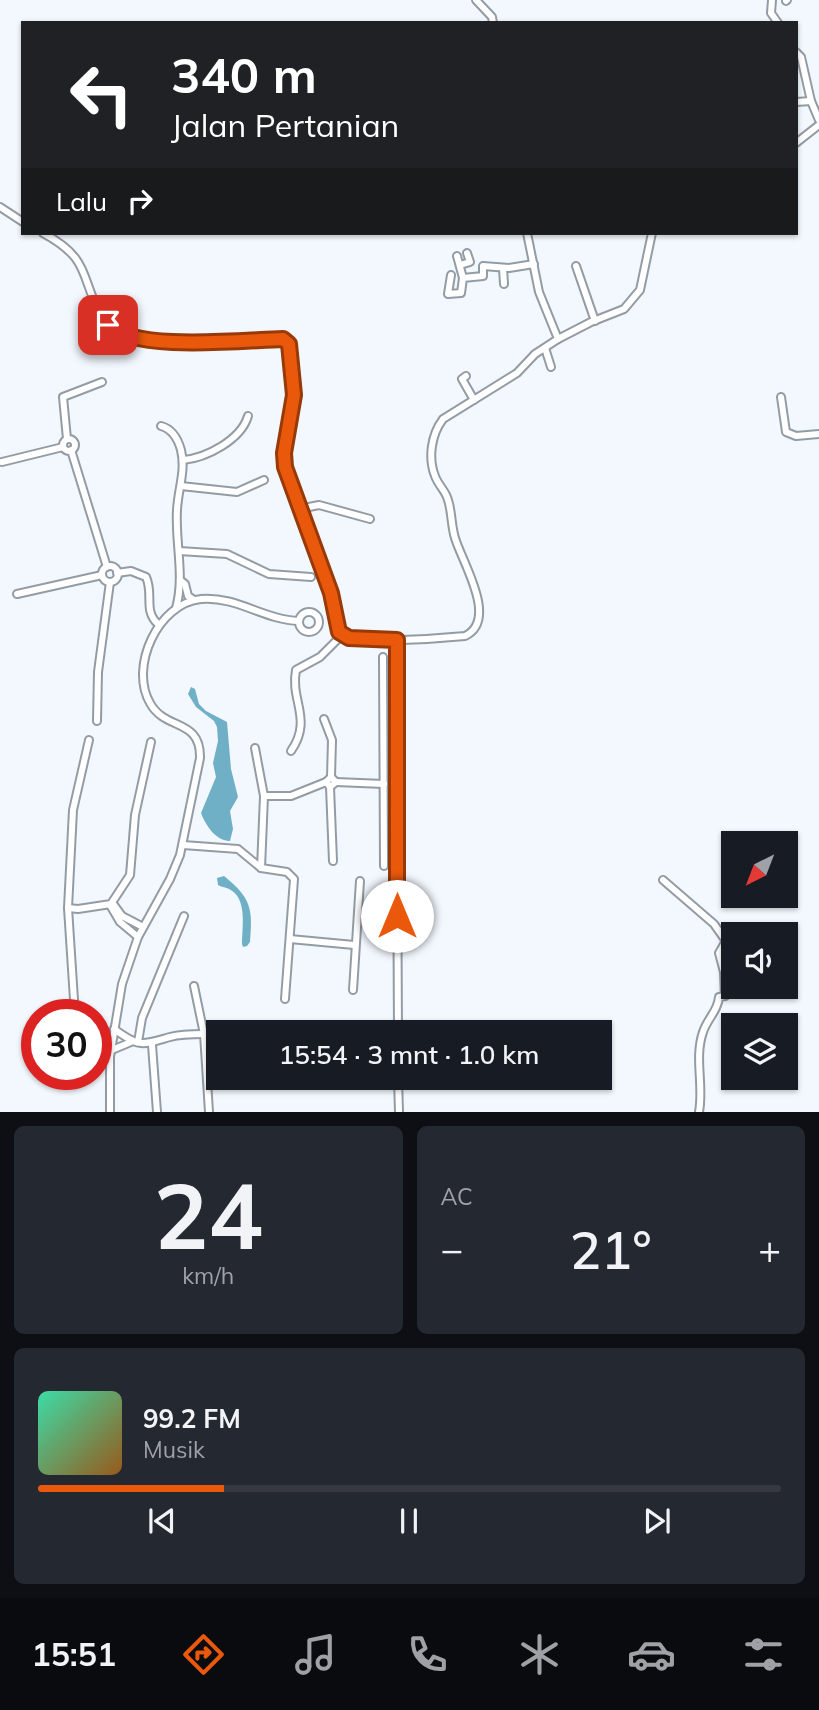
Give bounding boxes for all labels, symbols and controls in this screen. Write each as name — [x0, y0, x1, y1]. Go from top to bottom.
text: 340 m — [171, 44, 317, 105]
icon: left — [56, 49, 147, 140]
text: Jalan Pertanian — [171, 105, 399, 145]
icon: right — [121, 182, 159, 220]
text: Lalu — [56, 185, 107, 218]
pin — [78, 295, 138, 355]
icon: arrive — [89, 306, 127, 344]
north arrow — [721, 831, 798, 908]
map controls — [721, 831, 798, 1090]
position arrow — [360, 879, 434, 953]
button: sound — [721, 922, 798, 999]
speed limit sign: 30 — [21, 999, 112, 1090]
button: layers — [721, 1013, 798, 1090]
text: 15:54 · 3 mnt · 1.0 km — [279, 1038, 539, 1071]
text: 24 — [154, 1158, 263, 1272]
text: AC — [441, 1182, 473, 1211]
text: 21° — [570, 1217, 652, 1282]
text: − — [441, 1225, 463, 1273]
text: + — [758, 1225, 781, 1273]
text: km/h — [182, 1261, 234, 1290]
text: 99.2 FM — [143, 1402, 241, 1435]
text: Musik — [143, 1435, 205, 1464]
icon: previous — [143, 1502, 181, 1540]
icon: pause — [390, 1502, 428, 1540]
icon: next — [638, 1502, 676, 1540]
icon: directions — [179, 1630, 228, 1679]
icon: music — [291, 1630, 340, 1679]
icon: phone — [403, 1630, 452, 1679]
icon: climate — [515, 1630, 564, 1679]
icon: car — [627, 1630, 676, 1679]
icon: filters — [739, 1630, 788, 1679]
text: 15:51 — [31, 1634, 116, 1674]

